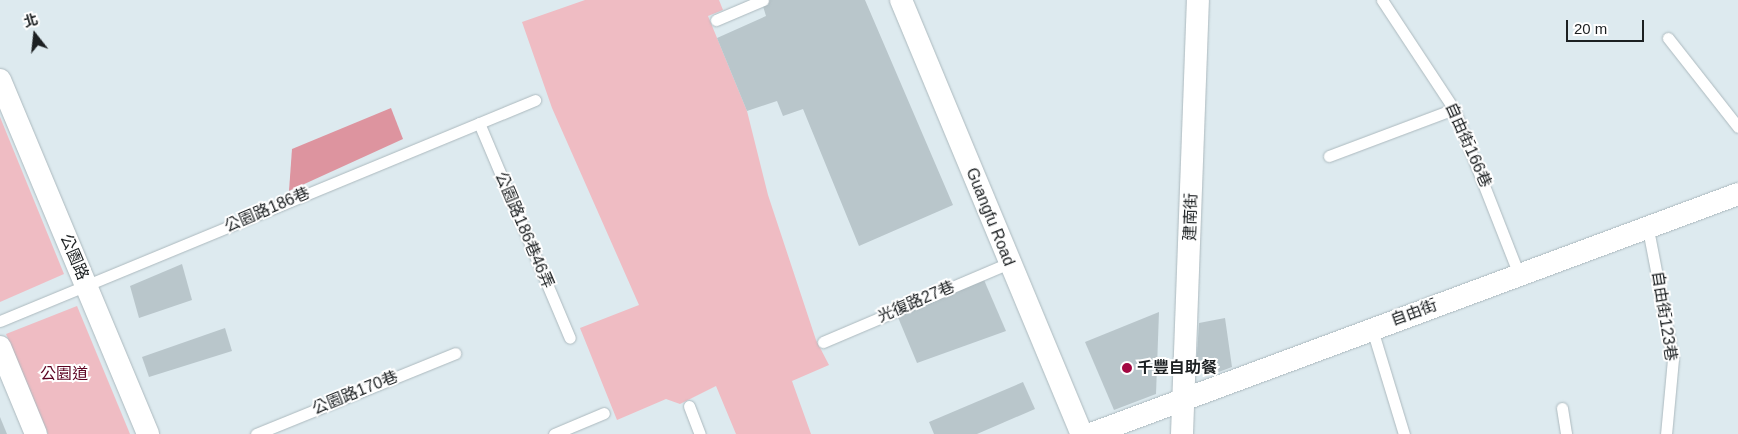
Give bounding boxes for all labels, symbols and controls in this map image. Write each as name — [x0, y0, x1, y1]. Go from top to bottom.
north arrow — [10, 10, 60, 60]
scale bar — [1568, 10, 1646, 42]
text: 北 — [22, 11, 40, 30]
text: 20 m — [1574, 20, 1607, 37]
street label: 自由街166巷 — [1441, 100, 1495, 190]
street label: Guangfu Road — [962, 165, 1018, 269]
street label: 公園路186巷46弄 — [491, 169, 557, 291]
street label: 公園路186巷 — [222, 183, 312, 237]
street label: 建南街 — [1181, 193, 1201, 241]
street label: 公園路 — [56, 231, 92, 283]
street label: 自由街123巷 — [1647, 270, 1681, 362]
street label: 光復路27巷 — [875, 277, 957, 327]
street label: 自由街 — [1388, 296, 1440, 330]
place label: 千豐自助餐 — [1137, 358, 1217, 378]
marker: 千豐自助餐 — [1121, 362, 1133, 374]
park label: 公園道 — [40, 364, 88, 384]
street label: 公園路170巷 — [309, 367, 401, 419]

